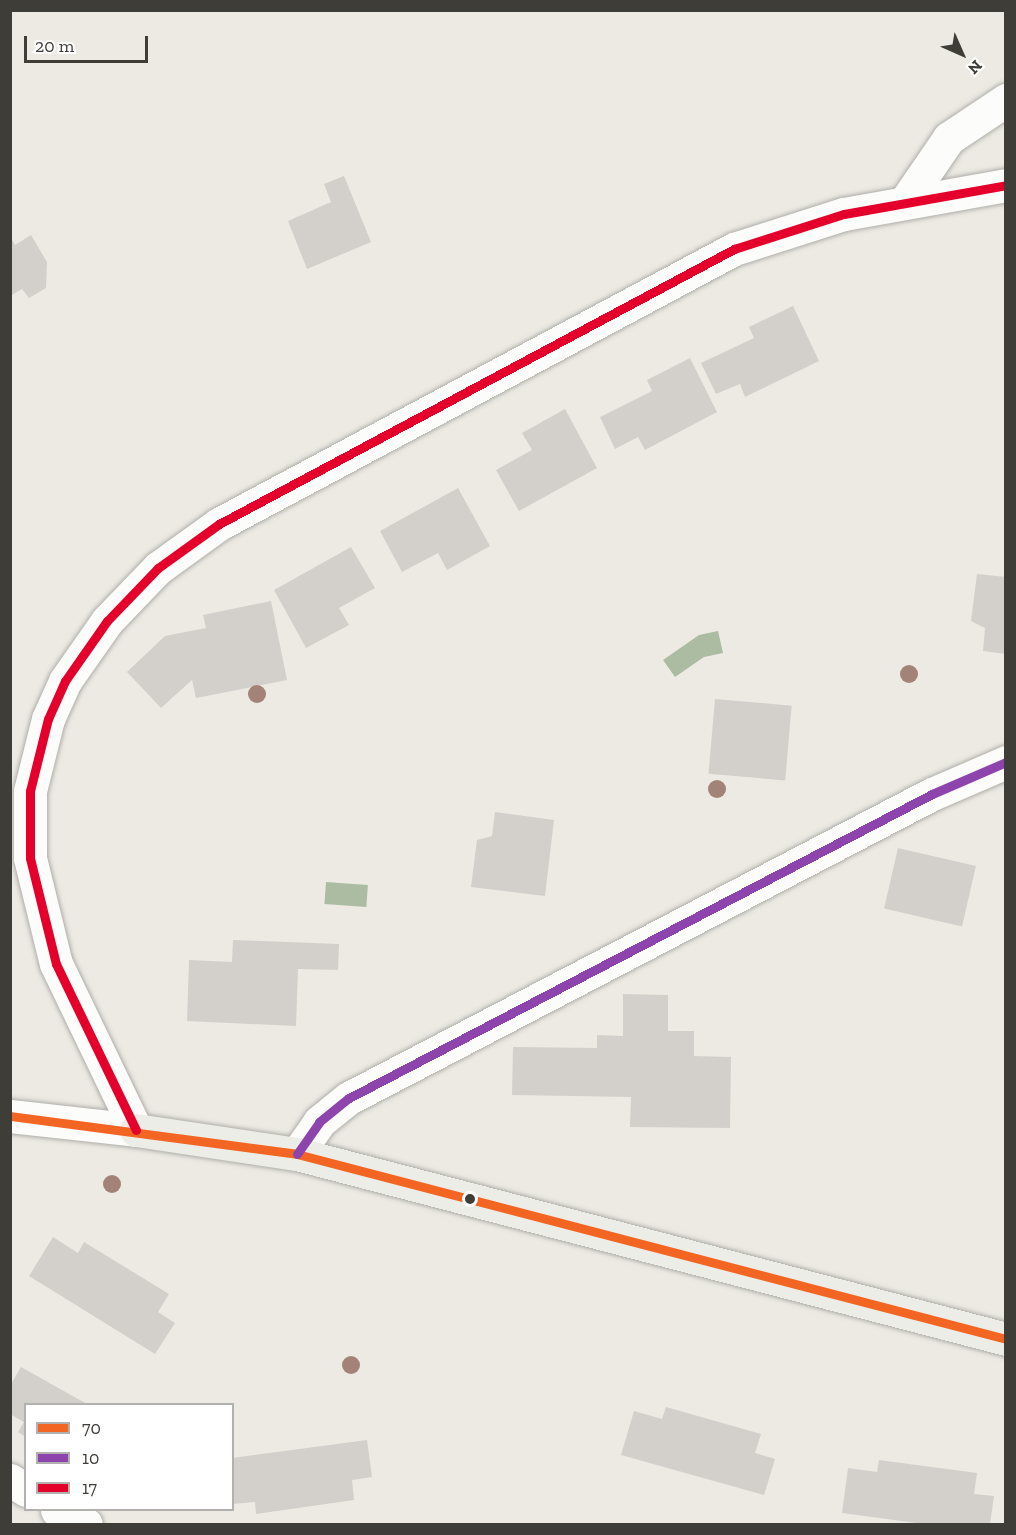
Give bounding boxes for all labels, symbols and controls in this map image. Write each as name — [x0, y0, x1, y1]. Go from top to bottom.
scale bar — [27, 24, 152, 62]
north arrow — [932, 24, 992, 84]
text: 20 m — [35, 35, 74, 57]
text: N — [964, 56, 986, 78]
unlabelled marker — [464, 1193, 476, 1205]
legend — [24, 1403, 234, 1511]
text: 70 — [82, 1417, 101, 1439]
text: 10 — [82, 1447, 99, 1469]
text: 17 — [82, 1477, 97, 1499]

